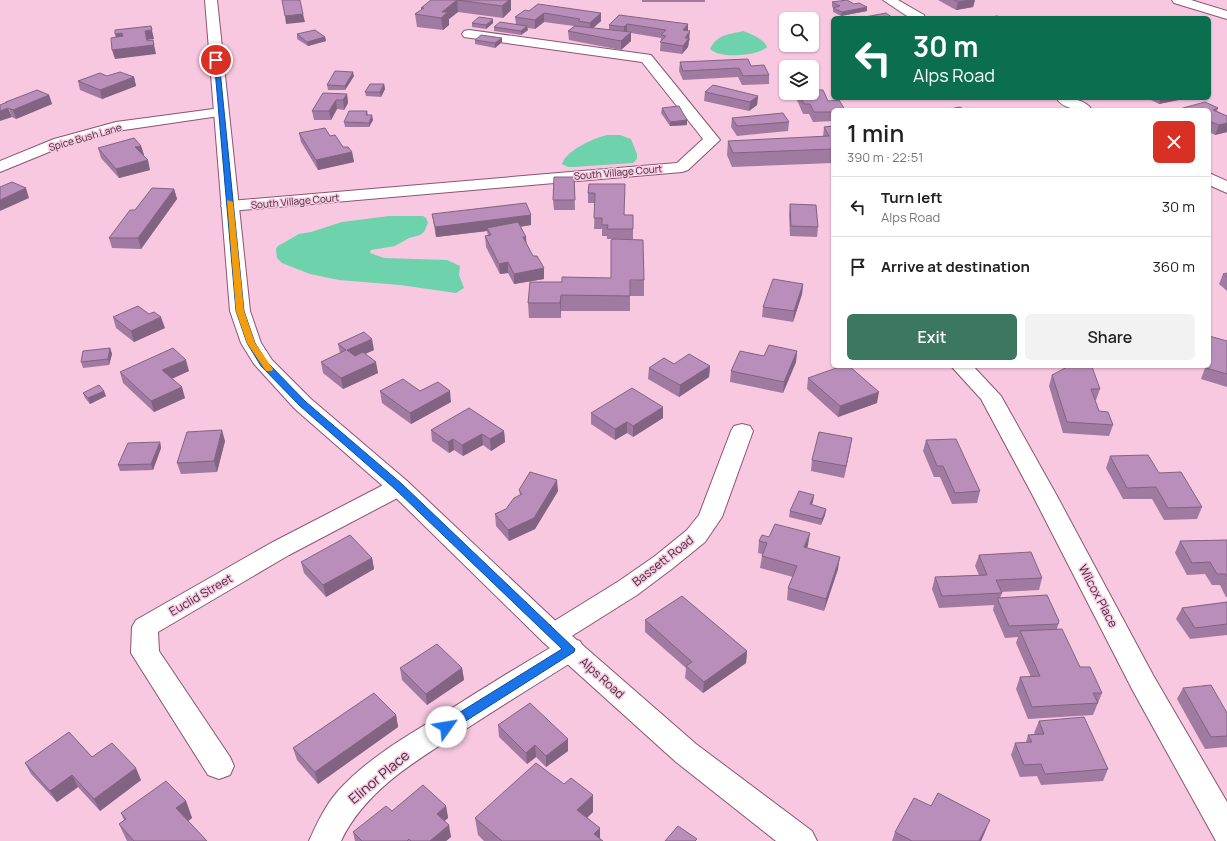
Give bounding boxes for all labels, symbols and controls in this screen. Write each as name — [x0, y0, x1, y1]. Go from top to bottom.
map controls — [779, 12, 819, 100]
button: search — [779, 12, 819, 52]
text: 30 m — [913, 27, 978, 65]
icon: left — [847, 32, 899, 84]
pin — [199, 43, 233, 77]
icon: arrive — [205, 49, 227, 71]
button: layers — [779, 60, 819, 100]
text: Alps Road — [913, 63, 995, 87]
text: 1 min — [847, 116, 904, 149]
street label: Spice Bush Lane — [47, 120, 123, 154]
button: close — [1153, 121, 1195, 163]
text: 390 m · 22:51 — [847, 148, 923, 166]
street label: South Village Court — [573, 161, 663, 183]
text: Turn left — [881, 187, 943, 208]
street label: South Village Court — [250, 190, 340, 212]
icon: left — [847, 196, 869, 218]
text: 30 m — [1162, 196, 1195, 217]
text: Alps Road — [881, 208, 940, 226]
icon: arrive — [847, 256, 869, 278]
text: Arrive at destination — [881, 256, 1030, 277]
text: 360 m — [1153, 256, 1195, 277]
button: Exit — [847, 314, 1017, 360]
button: Share — [1025, 314, 1195, 360]
street label: Bassett Road — [629, 531, 697, 590]
street label: Wilcox Place — [1075, 561, 1122, 630]
street label: Euclid Street — [166, 569, 236, 620]
street label: Alps Road — [576, 653, 628, 702]
position arrow — [425, 706, 467, 748]
street label: Elinor Place — [344, 746, 413, 808]

